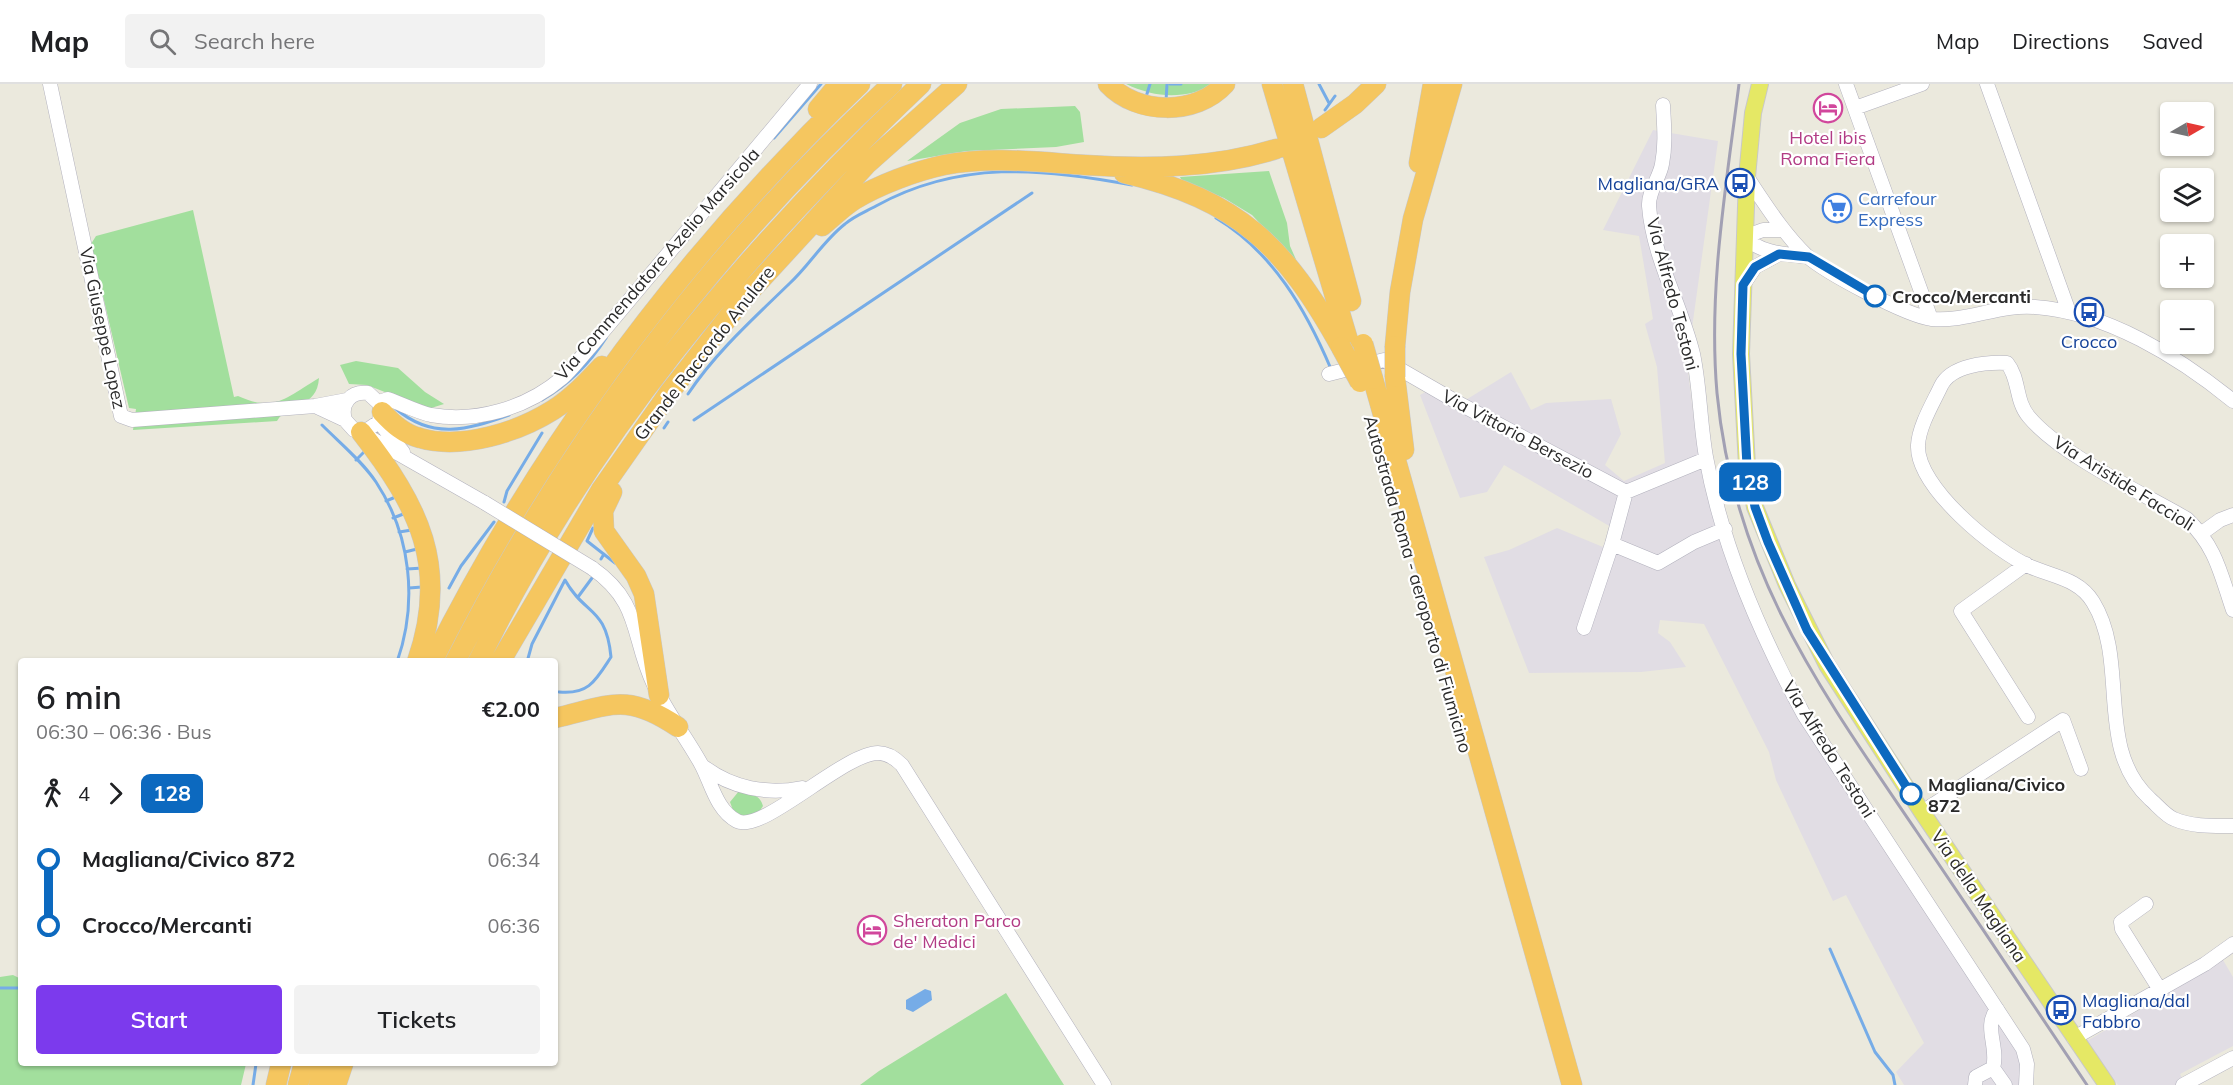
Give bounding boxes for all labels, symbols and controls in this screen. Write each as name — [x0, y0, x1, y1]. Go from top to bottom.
search box — [125, 14, 545, 68]
text: Map — [30, 24, 89, 59]
icon: search — [146, 25, 179, 58]
text: Search here — [194, 27, 315, 55]
text: Map — [1936, 28, 1979, 54]
text: Directions — [2012, 28, 2109, 54]
text: Saved — [2142, 28, 2203, 54]
hotel icon: Hotel ibis Roma Fiera — [1812, 92, 1844, 124]
north arrow — [2160, 102, 2214, 156]
map controls — [2160, 102, 2214, 354]
place label: Hotel ibis Roma Fiera — [1780, 126, 1876, 170]
street label: Via Commendatore Azelio Marsicola — [550, 143, 764, 385]
bus stop icon: Magliana/GRA — [1724, 167, 1756, 199]
button: layers — [2160, 168, 2214, 222]
place label: Magliana/GRA — [1598, 172, 1719, 195]
place label: Carrefour Express — [1858, 187, 1937, 231]
supermarket icon: Carrefour Express — [1821, 192, 1853, 224]
street label: Via Alfredo Testoni — [1642, 215, 1704, 373]
button: + — [2160, 234, 2214, 288]
street label: Via Giuseppe Lopez — [75, 245, 131, 411]
street label: Grande Raccordo Anulare — [629, 261, 779, 445]
marker: Crocco/Mercanti — [1864, 285, 1886, 307]
place label: Crocco/Mercanti — [1892, 285, 2031, 308]
bus stop icon: Crocco — [2073, 296, 2105, 328]
button: − — [2160, 300, 2214, 354]
place label: Crocco — [2061, 330, 2117, 353]
street label: Via Vittorio Bersezio — [1438, 384, 1598, 484]
street label: Autostrada Roma - aeroporto di Fiumicino — [1359, 412, 1477, 756]
street label: Via Aristide Faccioli — [2049, 430, 2199, 536]
line badge: 128 — [1716, 462, 1784, 502]
text: 128 — [1731, 469, 1769, 495]
text: 6 min — [36, 676, 122, 717]
street label: Via Alfredo Testoni — [1778, 676, 1880, 822]
text: €2.00 — [482, 695, 540, 723]
text: 06:30 – 06:36 · Bus — [36, 719, 212, 744]
place label: Magliana/Civico 872 — [1928, 773, 2065, 817]
icon: walk — [36, 777, 69, 810]
icon: forward — [99, 777, 132, 810]
text: 128 — [153, 780, 191, 806]
text: 4 — [78, 781, 90, 806]
marker: Magliana/Civico 872 — [1900, 783, 1922, 805]
street label: Via della Magliana — [1926, 825, 2032, 967]
text: Magliana/Civico 872 — [82, 845, 295, 873]
text: 06:34 — [487, 847, 540, 872]
place label: Sheraton Parco de' Medici — [893, 909, 1021, 953]
text: Crocco/Mercanti — [82, 911, 252, 939]
text: 06:36 — [487, 913, 540, 938]
hotel icon: Sheraton Parco de' Medici — [856, 914, 888, 946]
button: Start — [36, 985, 282, 1054]
button: Tickets — [294, 985, 540, 1054]
place label: Magliana/dal Fabbro — [2082, 989, 2190, 1033]
bus stop icon: Magliana/dal Fabbro — [2045, 994, 2077, 1026]

